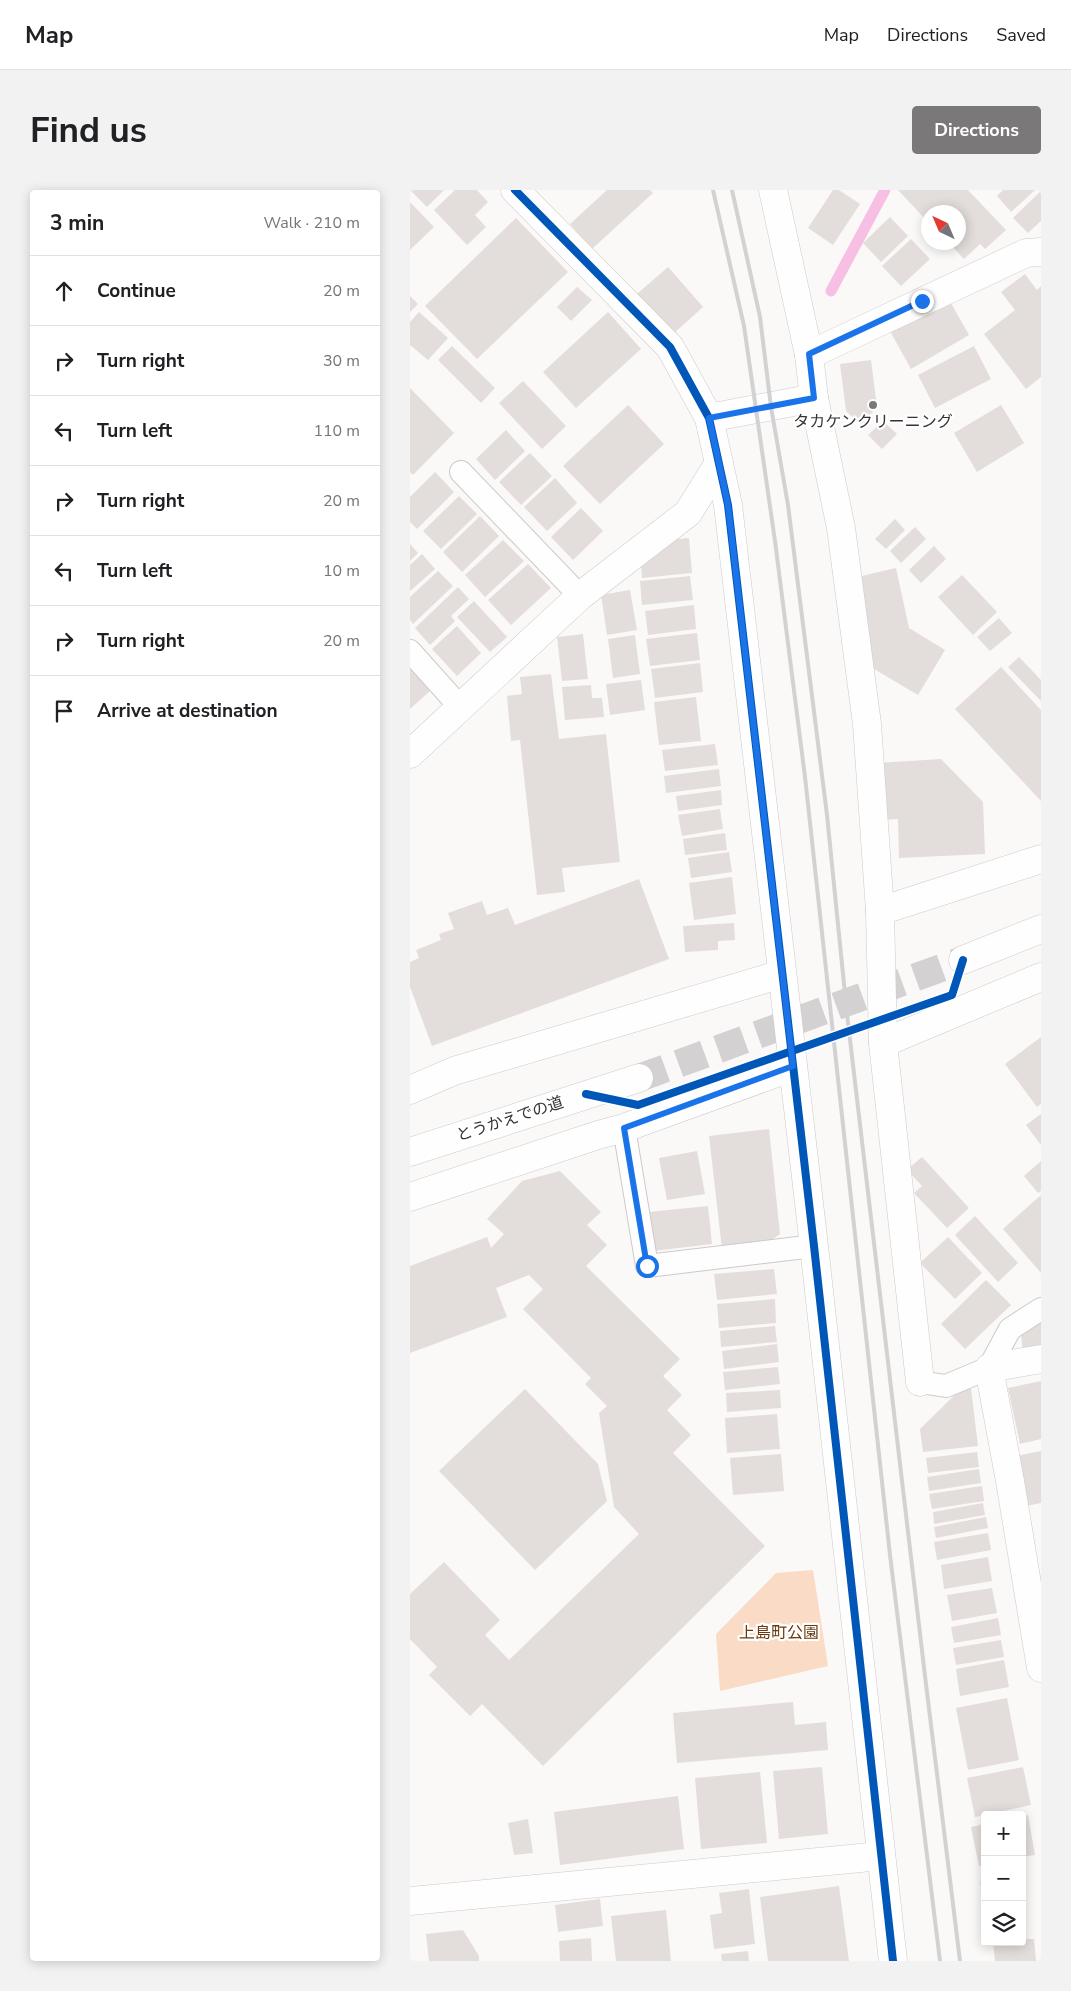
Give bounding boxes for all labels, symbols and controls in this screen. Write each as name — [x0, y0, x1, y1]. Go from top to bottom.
text: Map — [25, 19, 73, 51]
text: Map — [824, 23, 859, 47]
text: Directions — [887, 23, 968, 47]
text: Saved — [996, 23, 1046, 47]
button: Directions — [912, 106, 1041, 154]
text: Find us — [30, 107, 147, 154]
north arrow — [921, 205, 966, 250]
text: 3 min — [50, 209, 104, 237]
text: Walk · 210 m — [264, 212, 360, 234]
icon: ahead — [50, 277, 78, 305]
text: Continue — [97, 278, 176, 304]
text: 20 m — [323, 280, 360, 302]
route end — [911, 290, 934, 313]
icon: right — [50, 347, 78, 375]
text: Turn right — [97, 348, 184, 374]
text: 30 m — [323, 350, 360, 372]
marker: タカケンクリーニング — [867, 399, 879, 411]
place label: タカケンクリーニング — [793, 411, 953, 433]
icon: left — [50, 417, 78, 445]
text: Turn left — [97, 418, 172, 444]
text: 110 m — [313, 420, 360, 442]
icon: right — [50, 487, 78, 515]
text: Turn right — [97, 488, 184, 514]
text: 20 m — [323, 490, 360, 512]
icon: left — [50, 557, 78, 585]
text: Turn left — [97, 558, 172, 584]
text: 10 m — [323, 560, 360, 582]
icon: right — [50, 627, 78, 655]
text: Turn right — [97, 628, 184, 654]
text: 20 m — [323, 630, 360, 652]
icon: arrive — [50, 697, 78, 725]
text: Arrive at destination — [97, 698, 278, 724]
street label: とうかえでの道 — [454, 1091, 566, 1147]
route start — [636, 1255, 659, 1278]
park label: 上島町公園 — [739, 1622, 819, 1644]
map controls — [981, 1811, 1026, 1946]
button: + — [981, 1811, 1026, 1856]
button: − — [981, 1856, 1026, 1901]
button: layers — [981, 1901, 1026, 1946]

